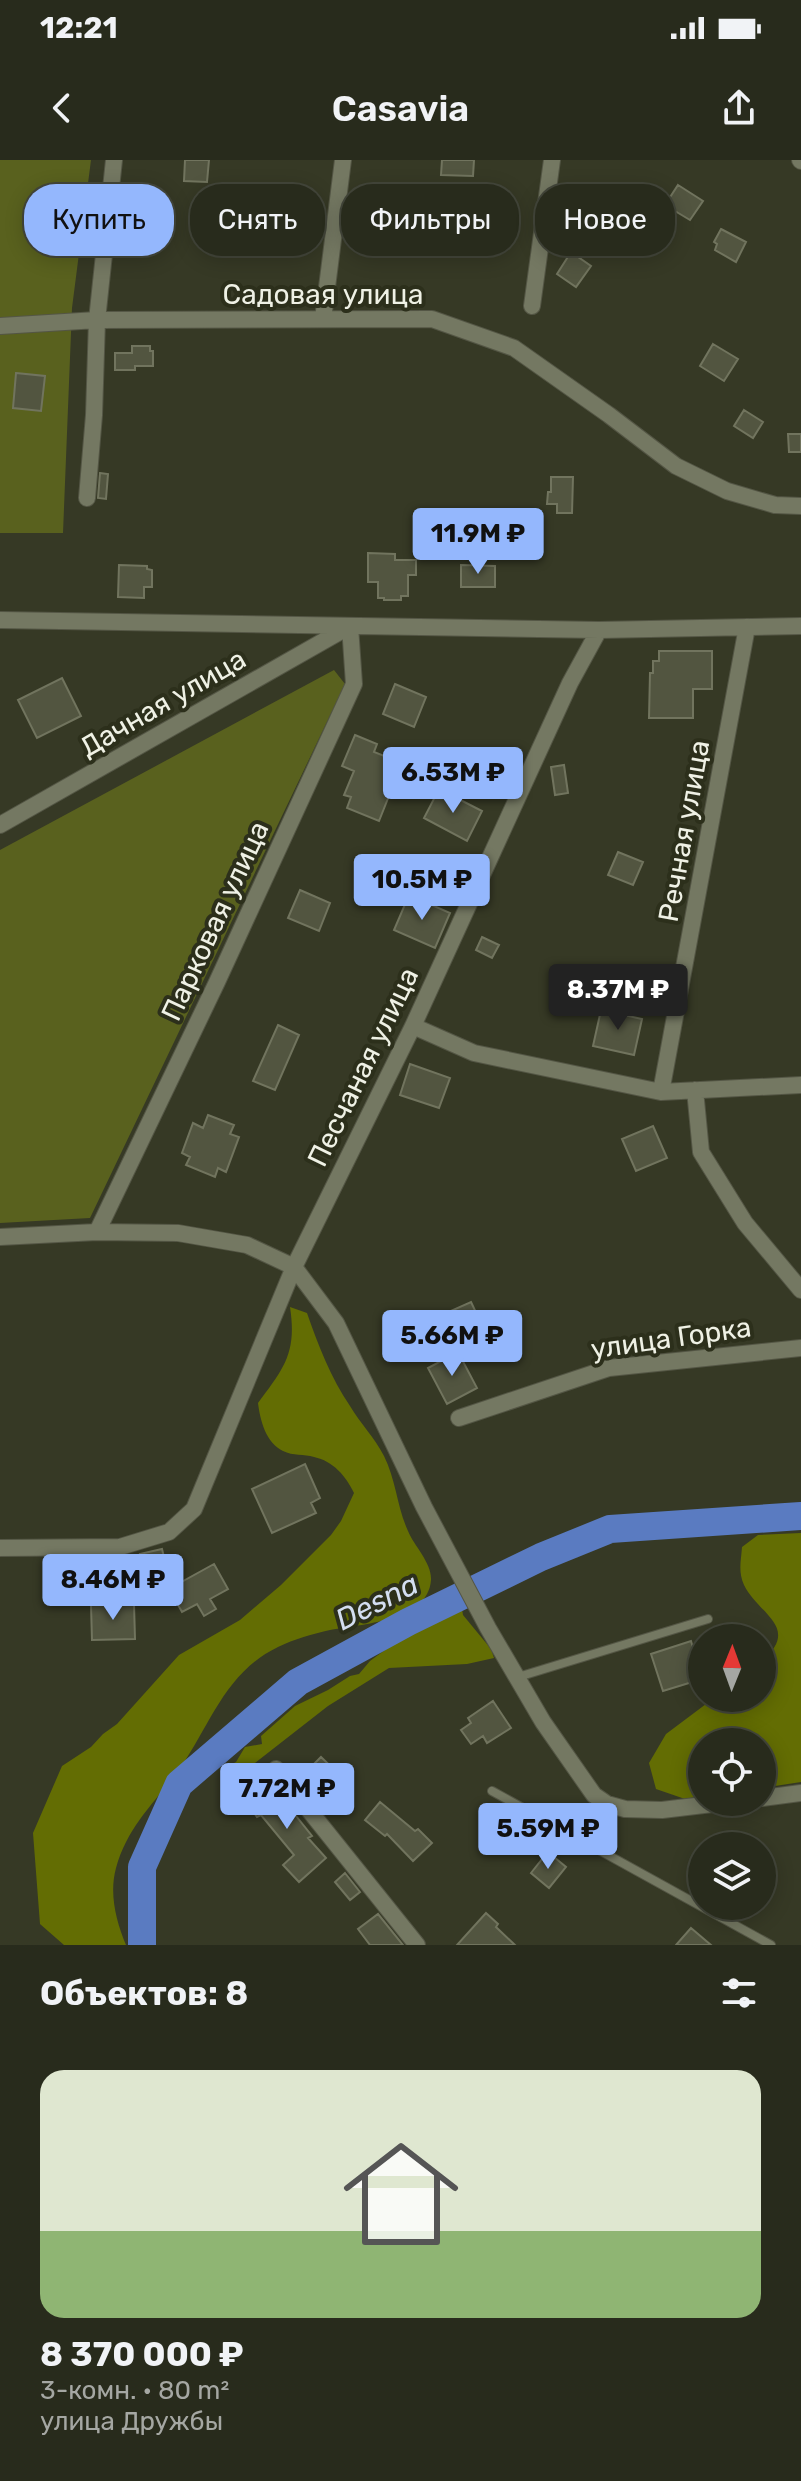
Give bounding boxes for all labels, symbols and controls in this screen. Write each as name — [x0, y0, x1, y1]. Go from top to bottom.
text: 12:21 — [40, 10, 118, 46]
icon: back — [40, 86, 84, 130]
icon: share — [717, 86, 761, 130]
text: Casavia — [332, 87, 469, 130]
chip: Купить — [24, 184, 174, 256]
chip: Снять — [190, 184, 325, 256]
chip: Фильтры — [341, 184, 519, 256]
chip: Новое — [535, 184, 675, 256]
street label: Садовая улица — [223, 278, 423, 311]
pin: 11.9M ₽ — [404, 508, 552, 576]
text: 11.9M ₽ — [431, 518, 525, 549]
street label: Дачная улица — [74, 642, 252, 764]
street label: Речная улица — [652, 737, 716, 925]
pin: 6.53M ₽ — [379, 747, 527, 815]
text: 6.53M ₽ — [401, 757, 505, 788]
street label: Парковая улица — [154, 816, 276, 1026]
pin: 10.5M ₽ — [348, 854, 496, 922]
text: 10.5M ₽ — [372, 864, 472, 895]
street label: Песчаная улица — [301, 962, 425, 1172]
pin: 8.37M ₽ — [544, 964, 692, 1032]
text: 8.37M ₽ — [567, 974, 669, 1005]
pin: 5.66M ₽ — [378, 1310, 526, 1378]
street label: улица Горка — [589, 1310, 753, 1366]
text: 5.66M ₽ — [400, 1320, 504, 1351]
pin: 8.46M ₽ — [39, 1554, 187, 1622]
text: 8.46M ₽ — [60, 1564, 166, 1595]
water label: Desna — [329, 1566, 425, 1638]
north arrow — [688, 1624, 776, 1712]
map controls — [688, 1624, 776, 1920]
button: locate — [688, 1728, 776, 1816]
pin: 7.72M ₽ — [213, 1763, 361, 1831]
text: 7.72M ₽ — [238, 1773, 336, 1804]
pin: 5.59M ₽ — [474, 1803, 622, 1871]
text: 5.59M ₽ — [496, 1813, 600, 1844]
button: layers — [688, 1832, 776, 1920]
icon: filters — [717, 1971, 761, 2015]
text: Объектов: 8 — [40, 1973, 248, 2014]
icon: home — [329, 2122, 473, 2266]
text: 8 370 000 ₽ — [40, 2334, 244, 2375]
text: 3-комн. · 80 m² — [40, 2375, 229, 2406]
text: улица Дружбы — [40, 2406, 223, 2437]

